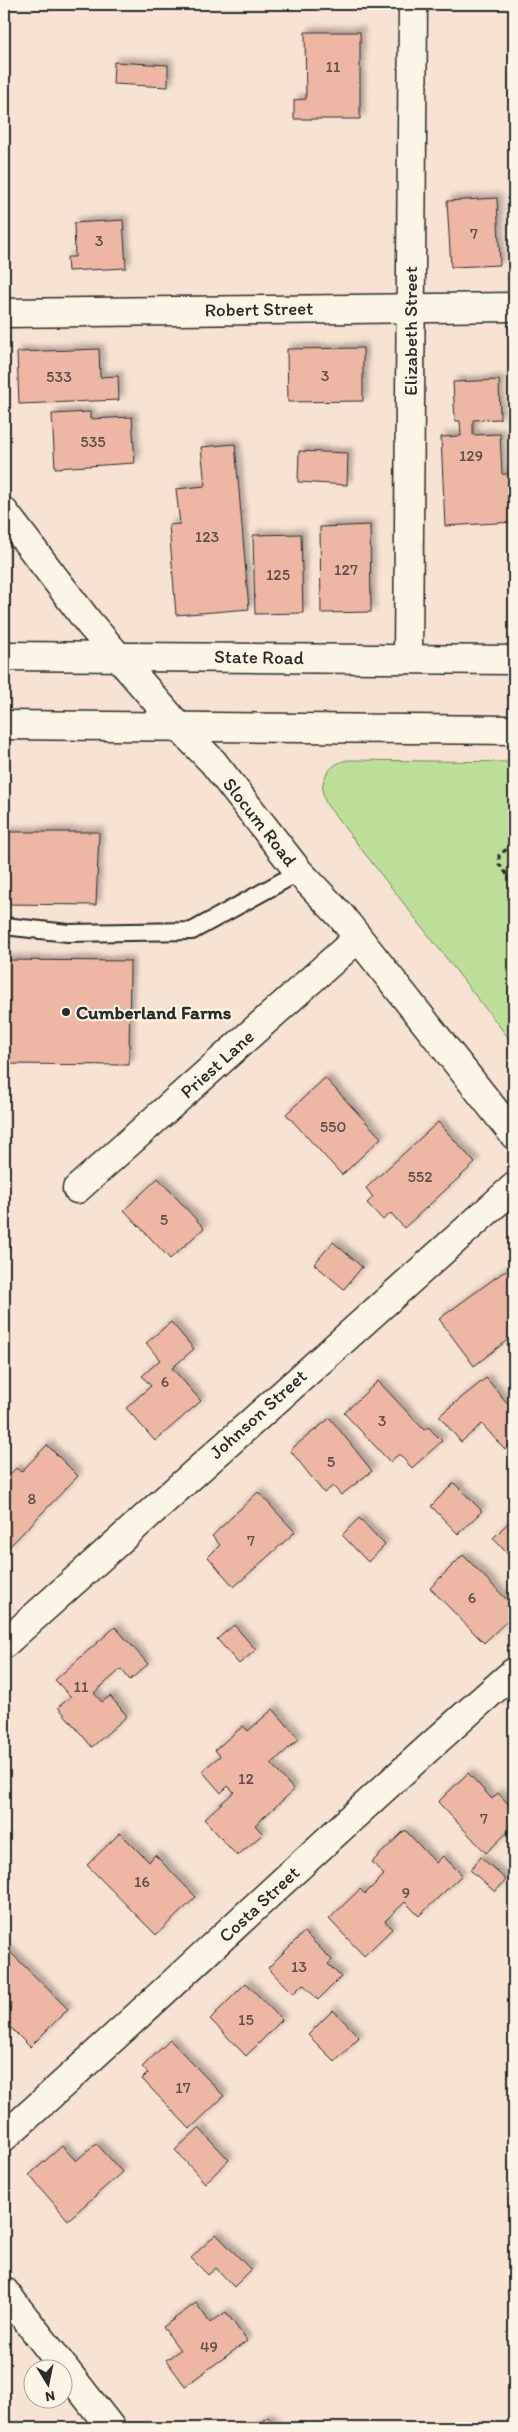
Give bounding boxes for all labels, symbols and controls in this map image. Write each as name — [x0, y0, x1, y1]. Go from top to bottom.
house number: 11 — [326, 57, 341, 76]
house number: 7 — [470, 224, 478, 243]
house number: 3 — [95, 231, 104, 250]
street label: Elizabeth Street — [399, 266, 422, 396]
street label: Robert Street — [204, 297, 314, 321]
house number: 3 — [321, 366, 330, 385]
house number: 533 — [46, 367, 72, 386]
house number: 535 — [80, 432, 106, 451]
house number: 129 — [459, 446, 483, 465]
house number: 123 — [195, 527, 220, 546]
house number: 127 — [334, 560, 358, 579]
house number: 125 — [266, 565, 290, 584]
street label: State Road — [214, 645, 305, 669]
street label: Slocum Road — [218, 773, 302, 871]
place label: Cumberland Farms — [76, 1001, 232, 1024]
marker: Cumberland Farms — [60, 1006, 72, 1018]
street label: Priest Lane — [175, 1025, 259, 1103]
house number: 550 — [320, 1117, 346, 1136]
house number: 552 — [407, 1167, 433, 1186]
house number: 5 — [160, 1210, 168, 1229]
street label: Johnson Street — [205, 1364, 311, 1464]
house number: 6 — [161, 1372, 169, 1391]
house number: 3 — [378, 1411, 387, 1430]
house number: 5 — [327, 1452, 335, 1471]
house number: 8 — [28, 1489, 37, 1508]
house number: 7 — [247, 1531, 255, 1550]
house number: 6 — [468, 1588, 476, 1607]
house number: 11 — [74, 1677, 89, 1696]
house number: 12 — [238, 1769, 255, 1788]
house number: 7 — [480, 1809, 488, 1828]
street label: Costa Street — [214, 1861, 304, 1947]
house number: 16 — [134, 1872, 150, 1891]
house number: 9 — [402, 1883, 410, 1902]
house number: 13 — [291, 1957, 307, 1976]
house number: 15 — [238, 2010, 254, 2029]
house number: 17 — [175, 2078, 191, 2097]
house number: 49 — [200, 2337, 218, 2356]
north arrow — [22, 2360, 72, 2410]
text: N — [44, 2387, 56, 2406]

